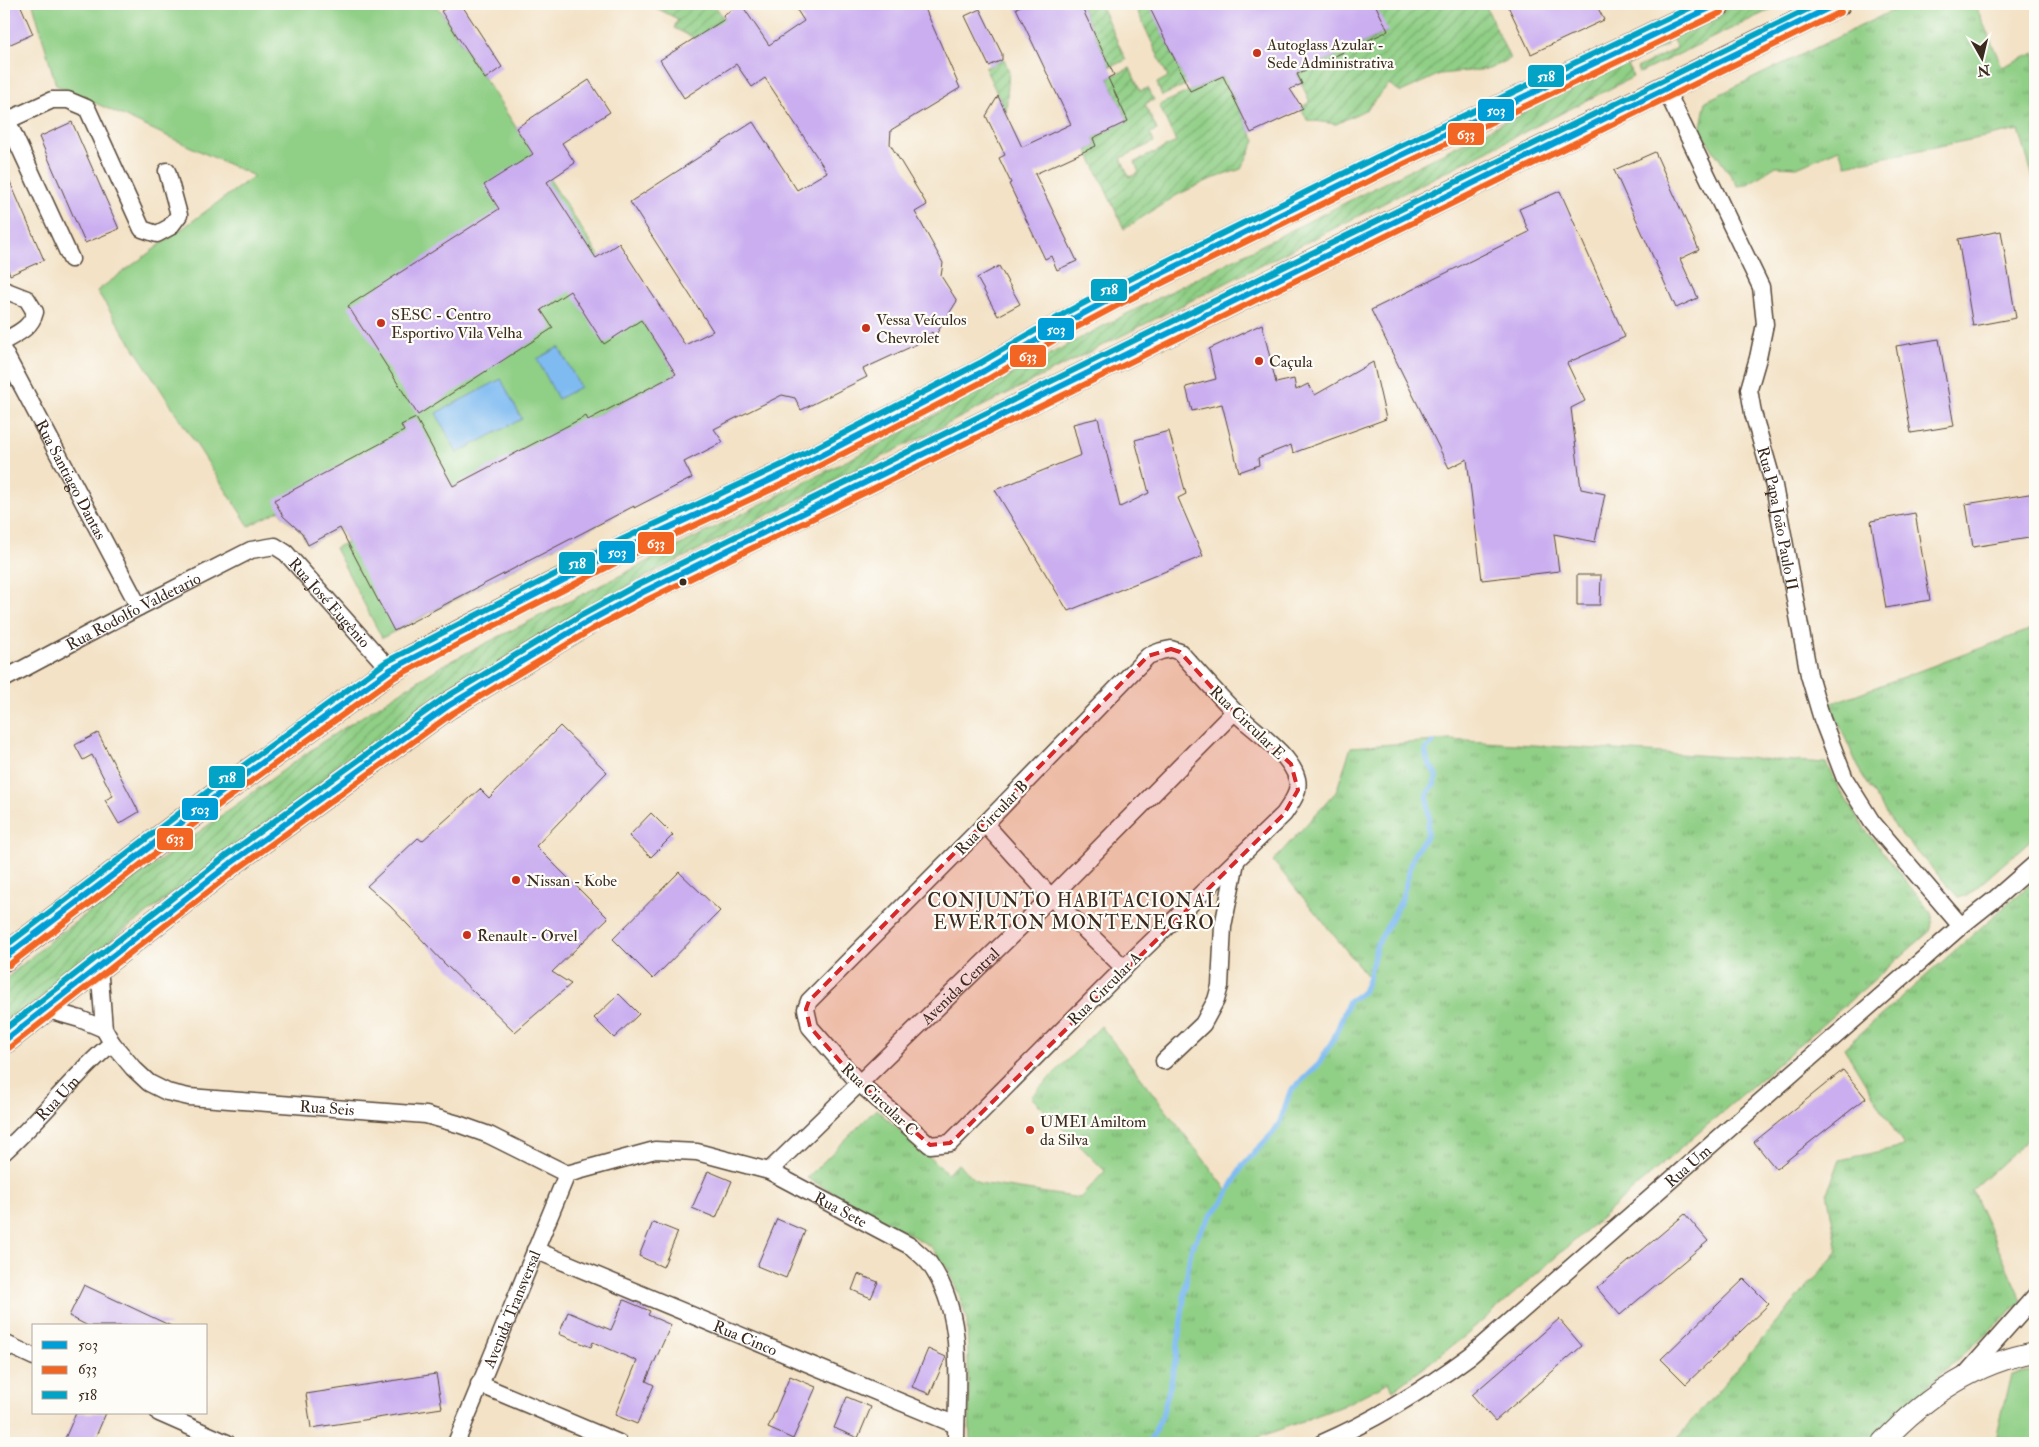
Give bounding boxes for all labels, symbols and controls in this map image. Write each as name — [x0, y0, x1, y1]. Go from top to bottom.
north arrow — [1956, 32, 2006, 82]
place label: Autoglass Azular - Sede Administrativa — [1266, 35, 1394, 73]
marker: Autoglass Azular - Sede Administrativa — [1251, 47, 1263, 59]
text: N — [1976, 61, 1992, 80]
line badge: 518 — [1527, 64, 1565, 88]
text: 518 — [1537, 68, 1555, 85]
line badge: 503 — [1477, 98, 1515, 122]
text: 503 — [1487, 102, 1505, 119]
line badge: 633 — [1447, 122, 1485, 146]
text: 633 — [1457, 126, 1475, 143]
line badge: 518 — [1090, 278, 1128, 302]
text: 518 — [1100, 281, 1118, 298]
place label: SESC - Centro Esportivo Vila Velha — [391, 305, 523, 344]
place label: Vessa Veículos Chevrolet — [876, 310, 966, 348]
marker: SESC - Centro Esportivo Vila Velha — [375, 317, 387, 329]
line badge: 503 — [1037, 317, 1075, 341]
text: 503 — [1047, 321, 1065, 338]
marker: Vessa Veículos Chevrolet — [860, 322, 872, 334]
line badge: 633 — [1009, 344, 1047, 368]
text: 633 — [1019, 348, 1037, 365]
place label: Caçula — [1269, 352, 1313, 372]
marker: Caçula — [1253, 355, 1265, 367]
street label: Rua Santiago Dantas — [30, 416, 110, 543]
street label: Rua Papa João Paulo II — [1752, 444, 1802, 592]
line badge: 633 — [637, 531, 675, 555]
text: 633 — [647, 535, 665, 552]
line badge: 503 — [598, 540, 636, 564]
text: 503 — [608, 544, 626, 561]
line badge: 518 — [558, 551, 596, 575]
street label: Rua José Eugênio — [284, 554, 374, 652]
text: 518 — [568, 555, 586, 572]
street label: Rua Rodolfo Valdetario — [63, 568, 204, 655]
unlabelled marker — [678, 577, 688, 587]
street label: Rua Circular E — [1205, 682, 1289, 764]
line badge: 518 — [208, 765, 246, 789]
text: 518 — [218, 769, 236, 786]
street label: Rua Circular B — [951, 776, 1032, 859]
line badge: 503 — [181, 797, 219, 821]
text: 503 — [191, 801, 209, 818]
line badge: 633 — [156, 827, 194, 851]
text: 633 — [166, 830, 184, 847]
place label: Nissan - Kobe — [526, 871, 617, 891]
marker: Nissan - Kobe — [510, 874, 522, 886]
district label: CONJUNTO HABITACIONAL EWERTON MONTENEGRO — [927, 889, 1221, 935]
place label: Renault - Orvel — [477, 926, 578, 946]
marker: Renault - Orvel — [461, 929, 473, 941]
street label: Avenida Central — [916, 944, 1004, 1030]
street label: Rua Circular A — [1064, 948, 1146, 1030]
street label: Rua Circular C — [837, 1059, 922, 1140]
street label: Rua Um — [32, 1071, 84, 1125]
street label: Rua Seis — [299, 1096, 355, 1121]
place label: UMEI Amiltom da Silva — [1040, 1112, 1147, 1150]
marker: UMEI Amiltom da Silva — [1024, 1124, 1036, 1136]
street label: Rua Um — [1661, 1140, 1716, 1192]
street label: Rua Sete — [810, 1188, 870, 1232]
street label: Avenida Transversal — [479, 1248, 545, 1372]
street label: Rua Cinco — [710, 1316, 781, 1361]
legend — [32, 1324, 208, 1414]
text: 503 — [78, 1336, 98, 1355]
text: 633 — [78, 1360, 97, 1379]
text: 518 — [78, 1386, 97, 1405]

